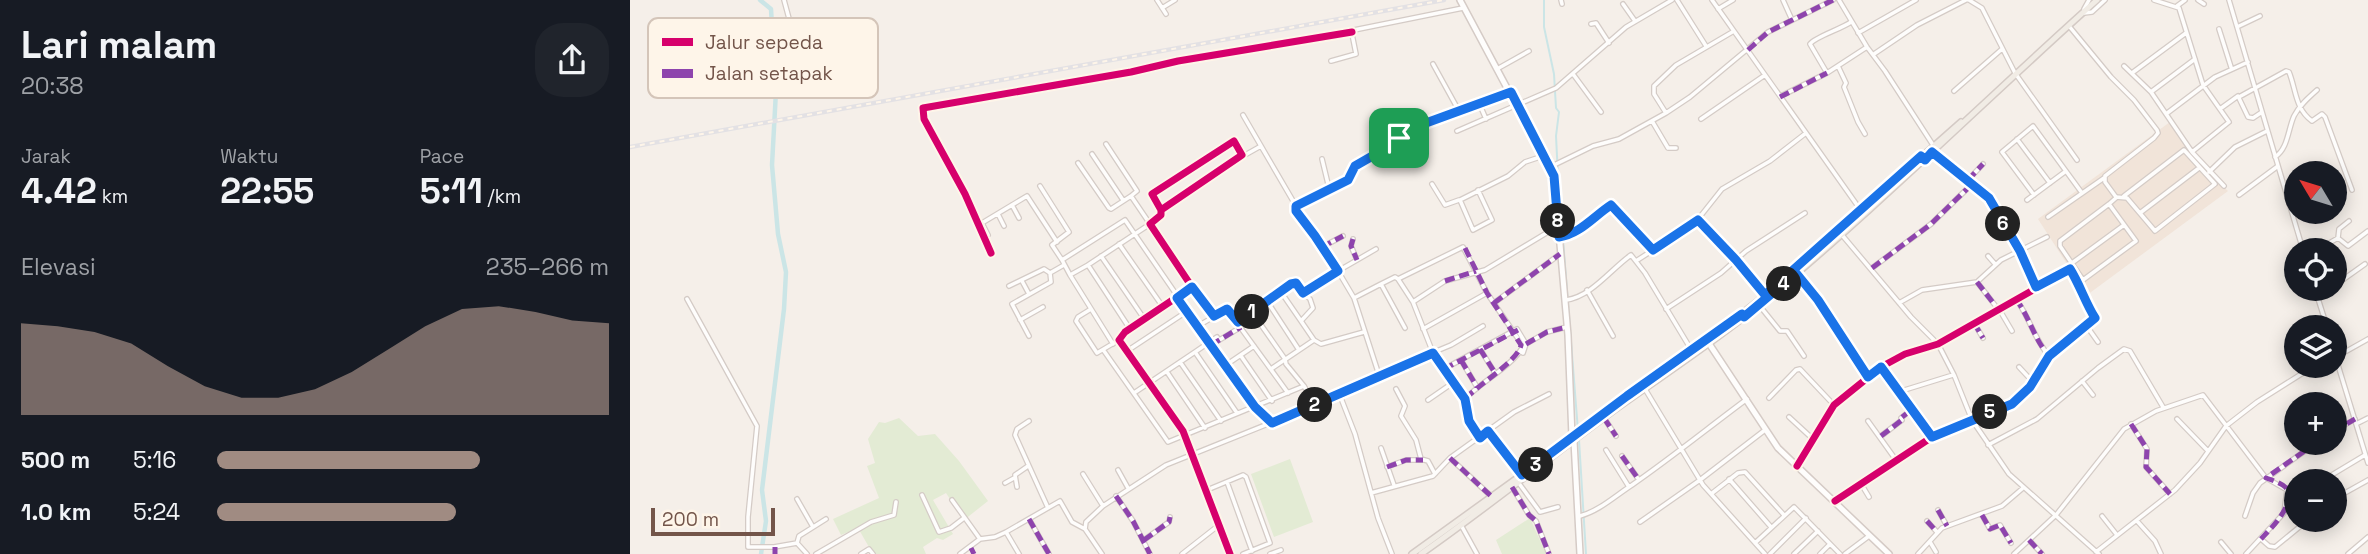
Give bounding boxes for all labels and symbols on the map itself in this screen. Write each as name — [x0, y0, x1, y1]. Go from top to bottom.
legend — [648, 18, 878, 98]
text: Jalur sepeda — [705, 30, 823, 55]
text: Jalan setapak — [705, 61, 833, 86]
pin — [1369, 108, 1429, 168]
north arrow — [2284, 161, 2347, 224]
pin: 8 — [1541, 204, 1576, 238]
pin: 6 — [1986, 206, 2020, 242]
pin: 4 — [1766, 266, 1802, 302]
pin: 1 — [1234, 294, 1270, 330]
pin: 2 — [1298, 388, 1332, 422]
pin: 5 — [1972, 394, 2008, 430]
pin: 3 — [1518, 448, 1553, 482]
scale bar — [651, 505, 775, 537]

